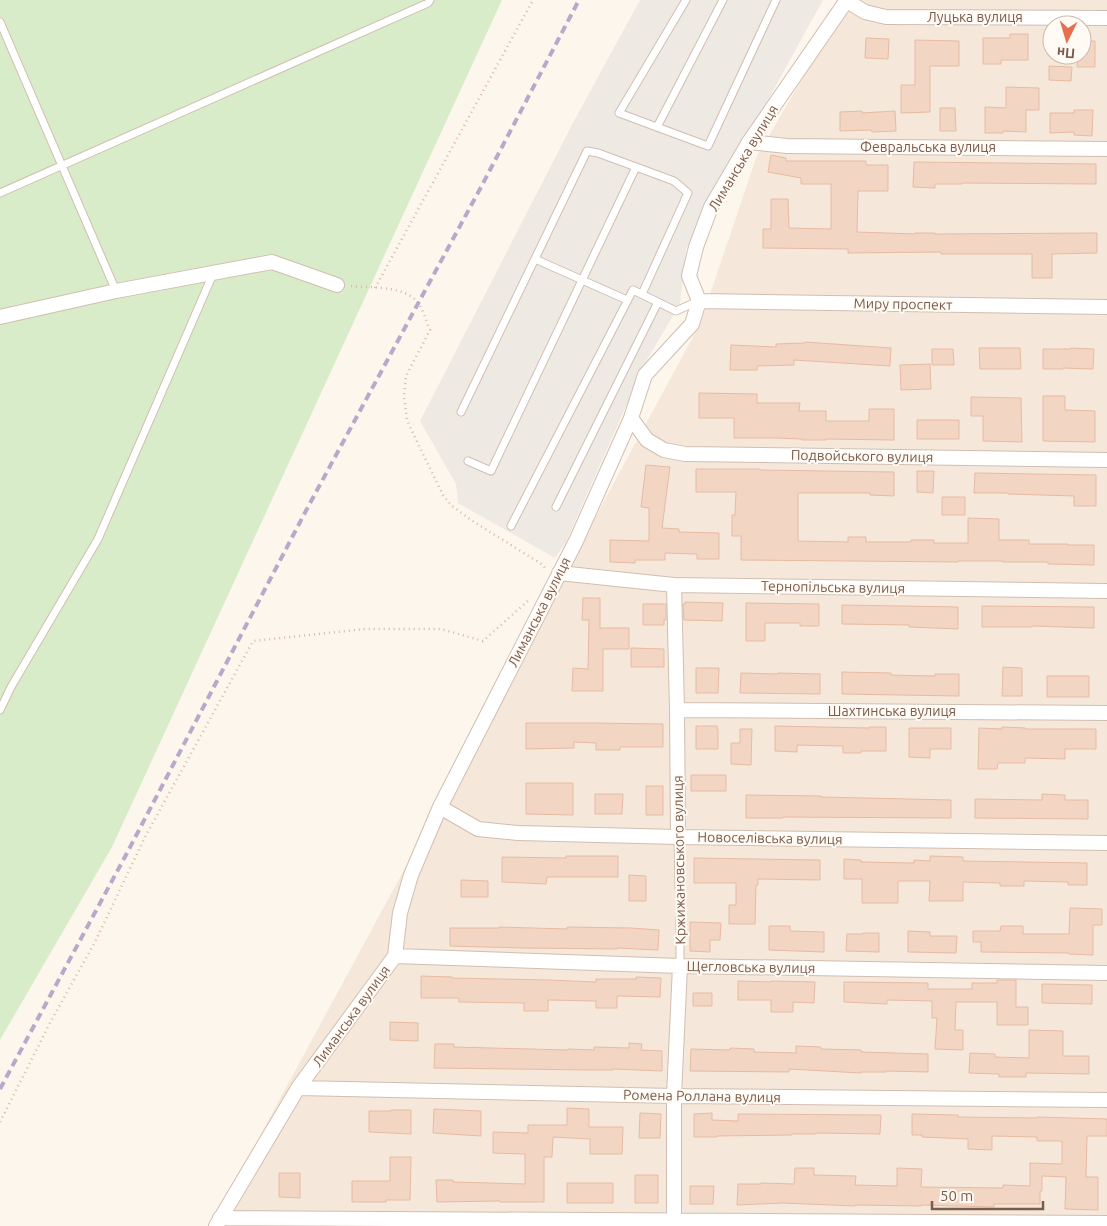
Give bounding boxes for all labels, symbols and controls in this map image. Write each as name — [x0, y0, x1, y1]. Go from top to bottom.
street label: Луцька вулиця — [927, 9, 1023, 25]
north arrow — [1042, 15, 1092, 65]
text: Пн — [1056, 44, 1076, 62]
street label: Лиманська вулиця — [705, 102, 781, 214]
street label: Февральська вулиця — [860, 139, 996, 155]
street label: Миру проспект — [853, 295, 953, 313]
street label: Подвойського вулиця — [791, 447, 933, 465]
street label: Лиманська вулиця — [504, 554, 574, 670]
street label: Тернопільська вулиця — [761, 578, 905, 596]
street label: Шахтинська вулиця — [828, 703, 956, 719]
street label: Кржижановського вулиця — [670, 775, 688, 945]
street label: Новоселівська вулиця — [697, 829, 843, 847]
street label: Щегловська вулиця — [687, 958, 815, 976]
street label: Лиманська вулиця — [309, 962, 393, 1070]
street label: Ромена Роллана вулиця — [623, 1087, 781, 1105]
scale bar — [932, 1178, 1043, 1210]
text: 50 m — [940, 1187, 973, 1204]

